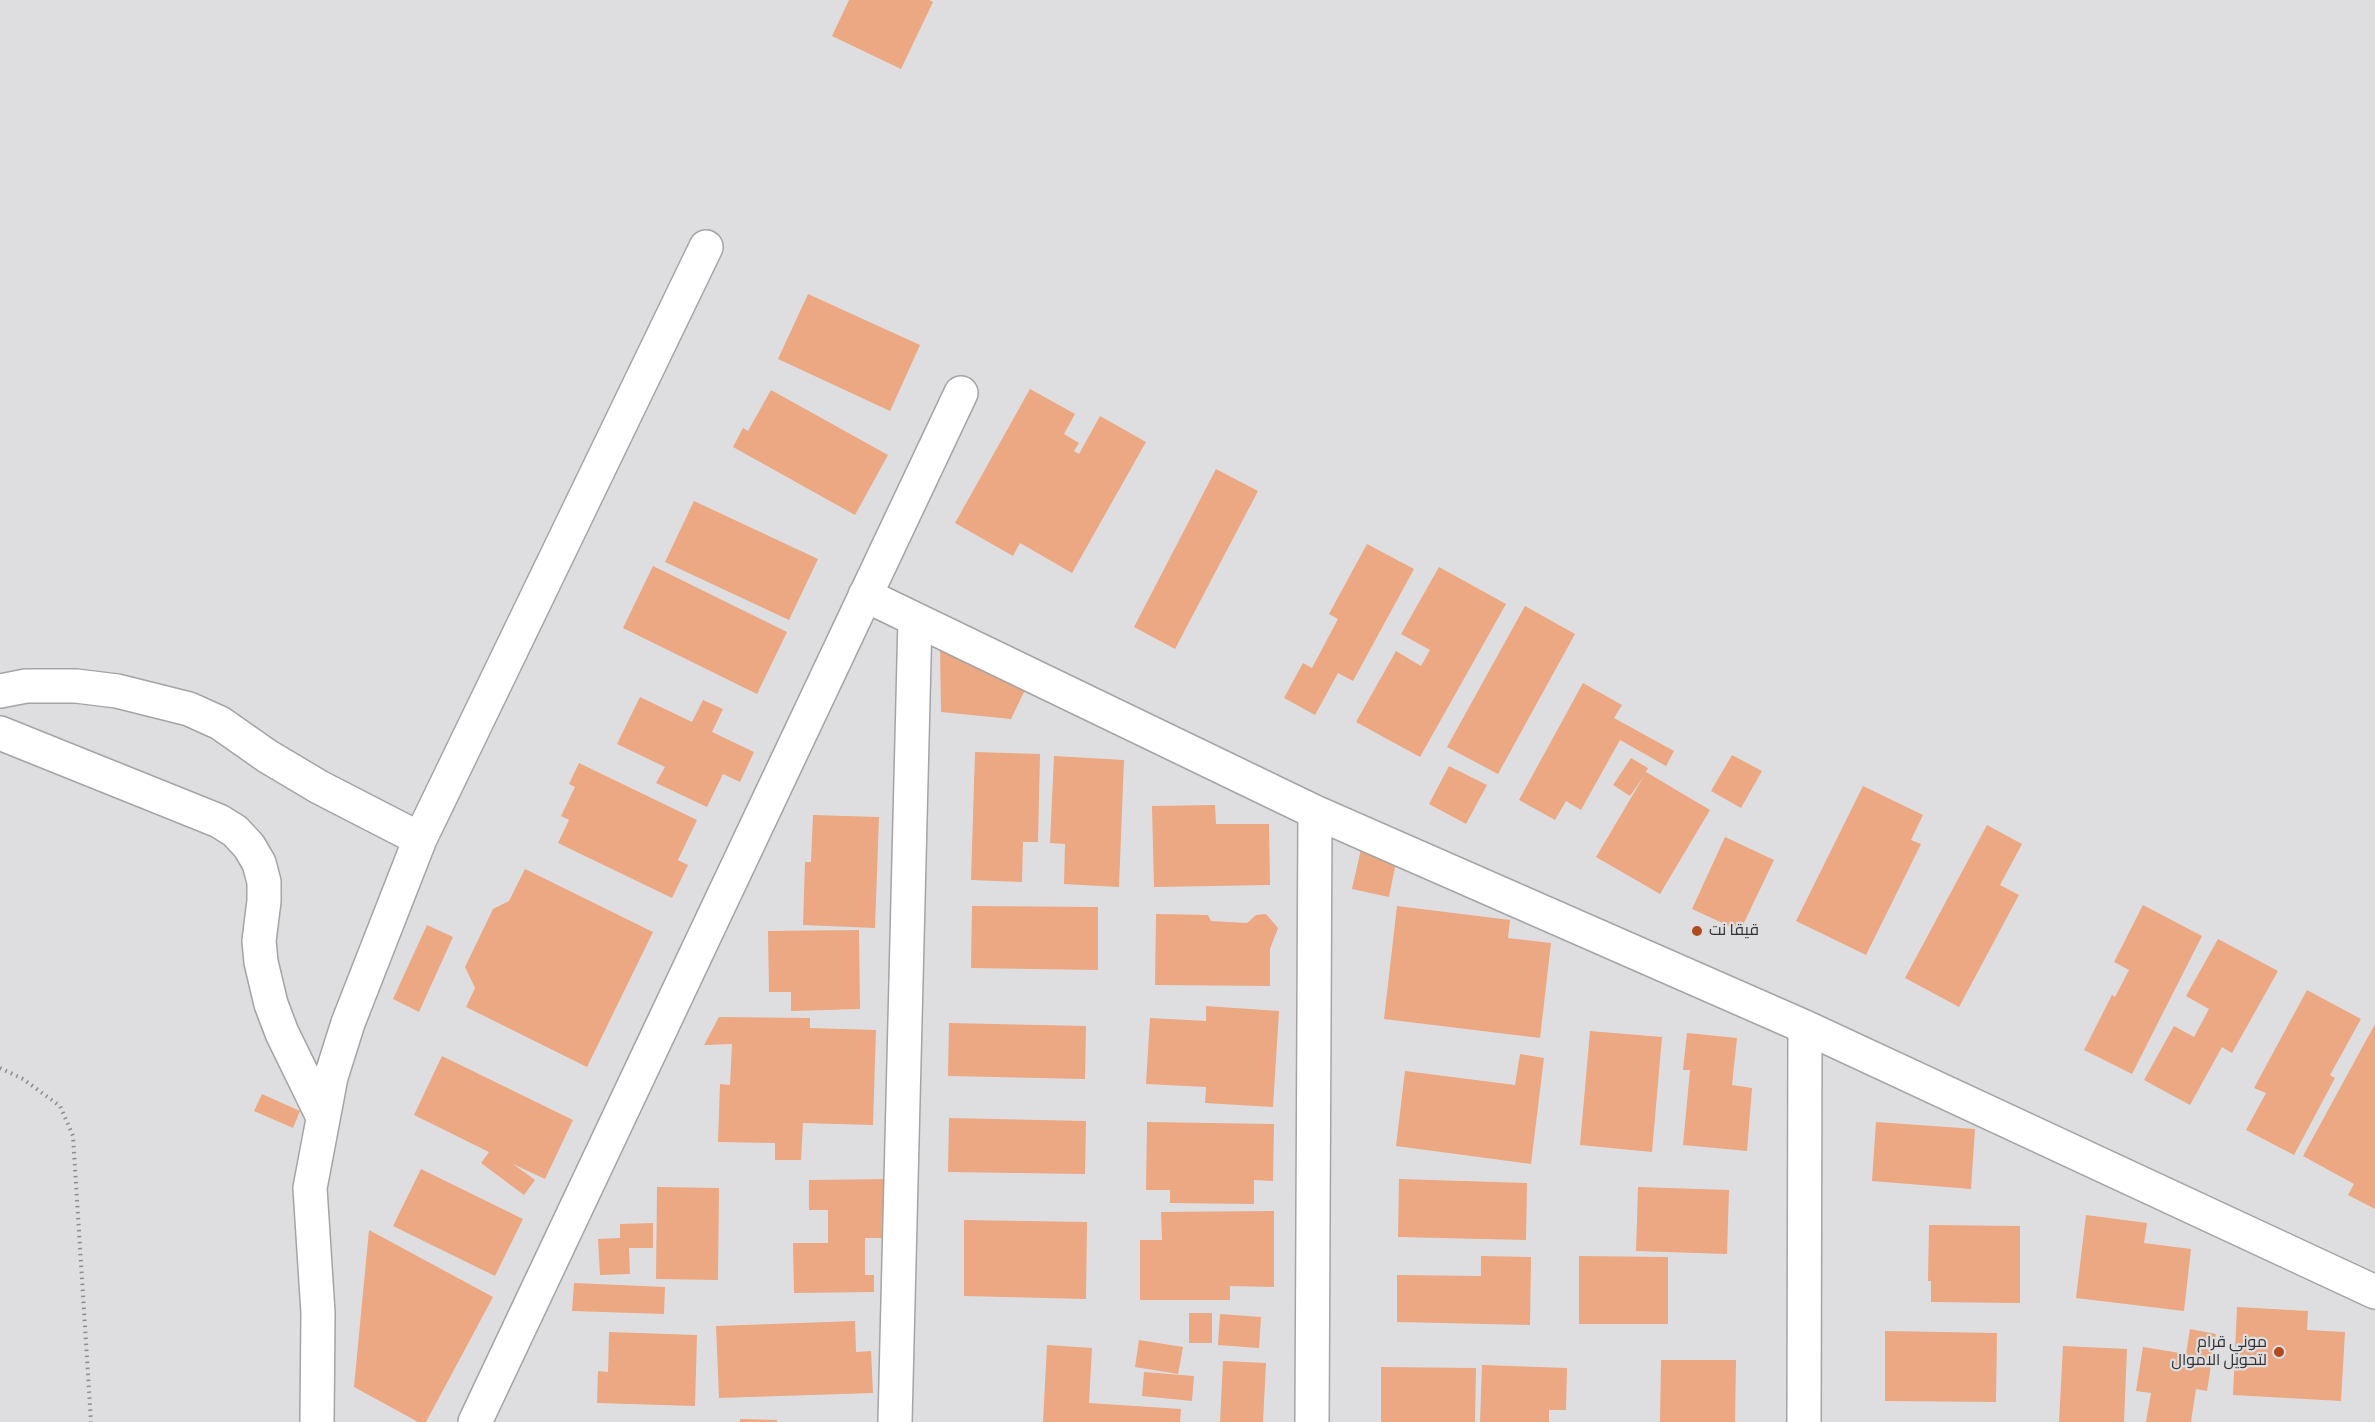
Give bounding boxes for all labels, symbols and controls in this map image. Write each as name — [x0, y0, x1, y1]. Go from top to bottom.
place label: قيقا نت — [1709, 921, 1759, 941]
marker: قيقا نت — [1690, 924, 1704, 938]
place label: موني قرام لتحويل الاموال — [2171, 1333, 2267, 1371]
marker: موني قرام لتحويل الاموال — [2272, 1345, 2286, 1359]

